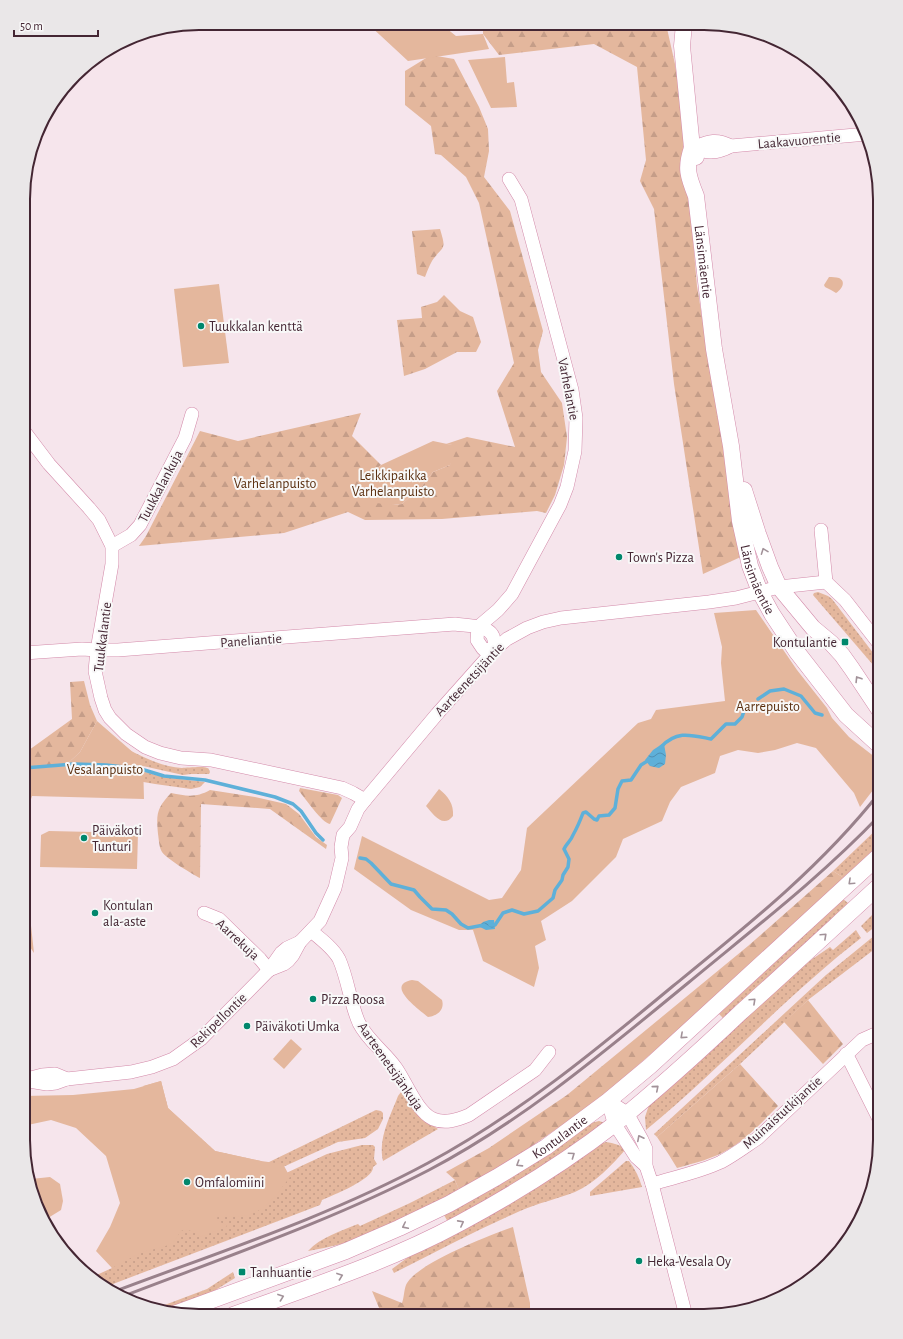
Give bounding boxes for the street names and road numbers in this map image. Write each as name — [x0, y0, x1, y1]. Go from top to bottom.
street label: Laakavuorentie — [757, 130, 841, 152]
street label: Länsimäentie — [691, 225, 714, 299]
street label: Varhelantie — [555, 357, 581, 421]
street label: Tuukkalankuja — [136, 448, 186, 525]
street label: Länsimäentie — [737, 543, 777, 617]
street label: Tuukkalantie — [92, 601, 114, 673]
street label: Paneliantie — [220, 632, 282, 650]
street label: Aarteenetsijäntie — [432, 640, 507, 719]
street label: Aarrekuja — [213, 916, 262, 963]
street label: Rekipellontie — [188, 991, 250, 1051]
street label: Aarteenetsijänkuja — [355, 1020, 426, 1114]
street label: Muinaistutkijantie — [740, 1074, 825, 1152]
street label: Kontulantie — [530, 1113, 590, 1162]

